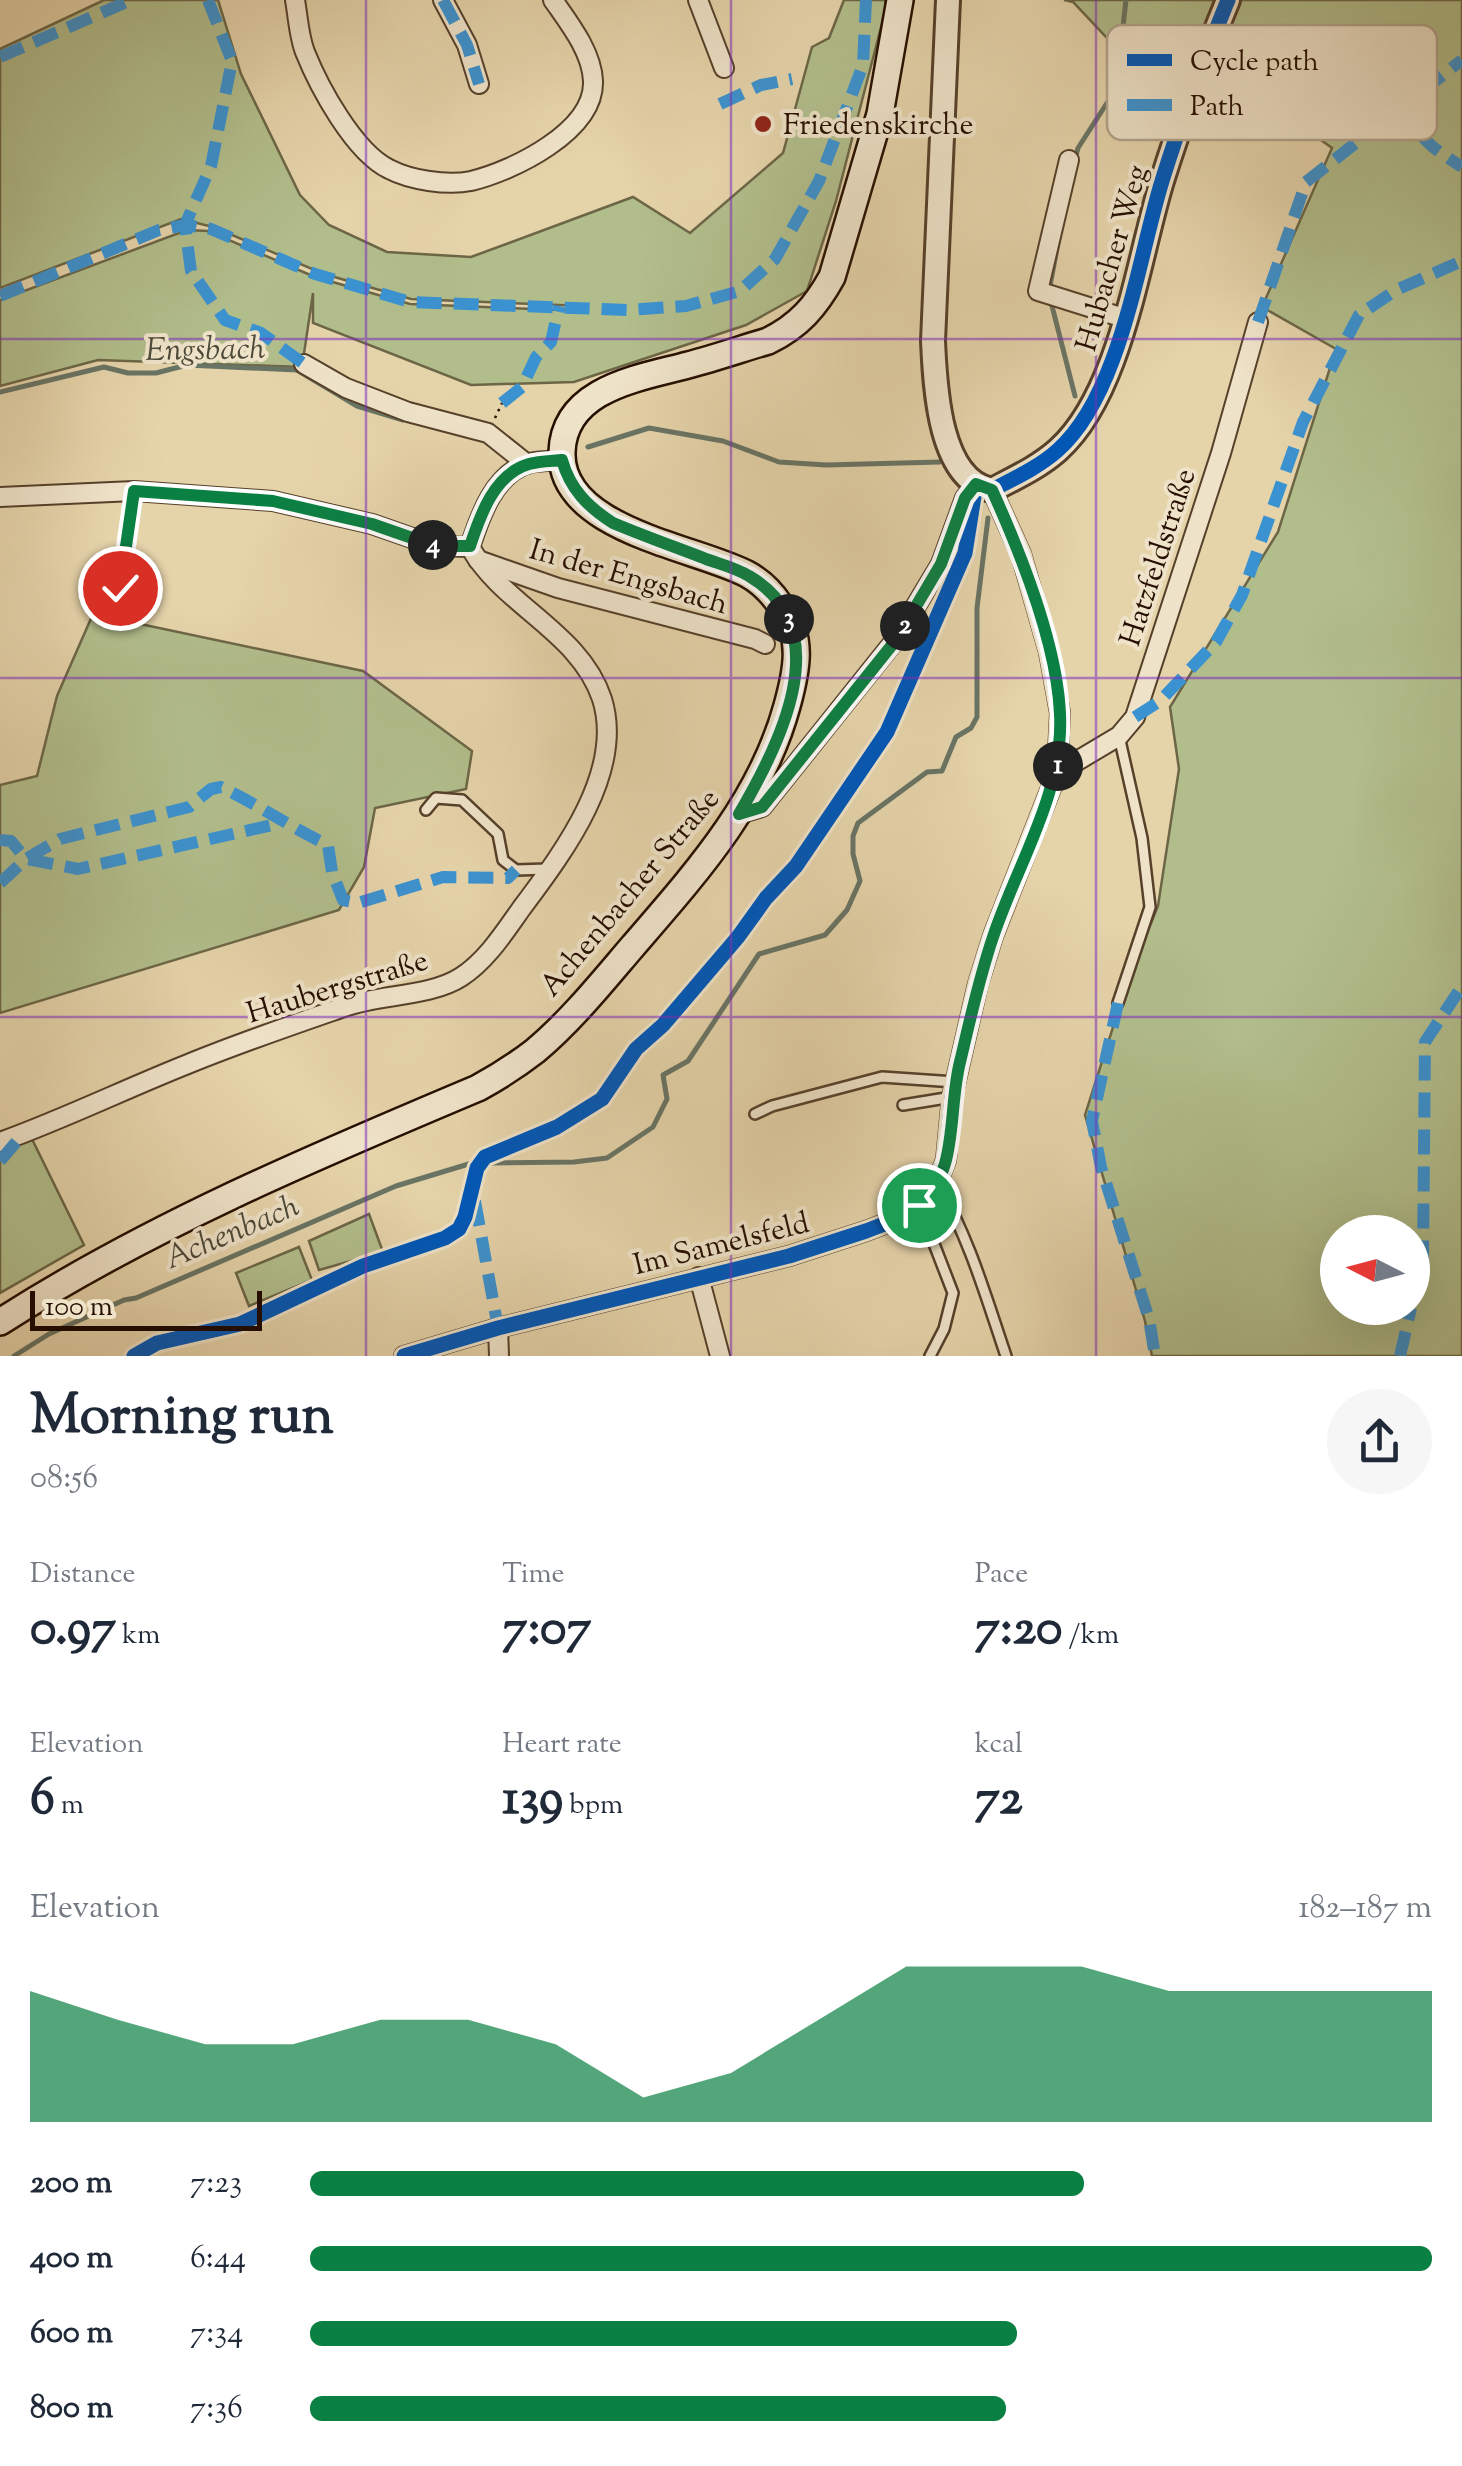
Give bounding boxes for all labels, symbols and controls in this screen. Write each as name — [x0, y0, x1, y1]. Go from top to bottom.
legend — [1107, 25, 1437, 140]
text: Cycle path — [1190, 43, 1319, 83]
text: Path — [1190, 88, 1244, 128]
place label: Friedenskirche — [783, 105, 974, 148]
marker: Friedenskirche — [752, 113, 774, 135]
street label: Hubacher Weg — [1066, 161, 1161, 357]
water label: Engsbach — [145, 327, 266, 375]
street label: Hatzfeldstraße — [1110, 463, 1208, 652]
pin: 4 — [408, 520, 458, 570]
text: 4 — [426, 525, 440, 565]
street label: In der Engsbach — [524, 530, 733, 627]
pin — [78, 546, 163, 631]
icon: check — [93, 561, 148, 616]
pin: 3 — [764, 594, 814, 644]
text: 3 — [783, 599, 795, 639]
pin: 2 — [880, 601, 930, 651]
text: 2 — [898, 606, 912, 646]
pin: 1 — [1033, 741, 1083, 791]
text: 1 — [1053, 746, 1063, 786]
street label: Achenbacher Straße — [531, 780, 731, 1007]
street label: Haubergstraße — [242, 940, 434, 1036]
pin — [877, 1163, 962, 1248]
icon: arrive — [892, 1178, 947, 1233]
water label: Achenbach — [158, 1185, 307, 1283]
street label: Im Samelsfeld — [629, 1203, 814, 1288]
north arrow — [1320, 1215, 1430, 1325]
map controls — [1320, 1215, 1430, 1325]
scale bar — [30, 1286, 262, 1330]
text: 100 m — [45, 1288, 113, 1328]
text: Morning run — [30, 1379, 334, 1458]
button: share — [1327, 1389, 1432, 1494]
text: 08:56 — [30, 1456, 98, 1502]
text: Distance — [30, 1555, 136, 1595]
text: Time — [502, 1555, 565, 1595]
text: Pace — [975, 1555, 1028, 1595]
text: 0.97 — [30, 1595, 116, 1667]
text: 7:07 — [502, 1595, 591, 1667]
text: 7:20 — [975, 1595, 1063, 1667]
text: km — [116, 1616, 160, 1656]
text: /km — [1063, 1616, 1119, 1656]
text: Elevation — [30, 1725, 144, 1765]
text: Heart rate — [502, 1725, 622, 1765]
text: kcal — [975, 1725, 1023, 1765]
text: 6 — [30, 1765, 55, 1837]
text: 139 — [502, 1765, 563, 1837]
text: 72 — [975, 1765, 1023, 1837]
text: m — [55, 1786, 84, 1826]
text: bpm — [563, 1786, 623, 1826]
text: Elevation — [30, 1886, 160, 1932]
text: 182–187 m — [1299, 1886, 1432, 1932]
text: 200 m — [30, 2161, 112, 2207]
text: 7:23 — [190, 2161, 242, 2207]
text: 400 m — [30, 2236, 113, 2282]
text: 6:44 — [190, 2236, 246, 2282]
text: 600 m — [30, 2311, 113, 2357]
text: 7:34 — [190, 2311, 243, 2357]
text: 800 m — [30, 2386, 113, 2432]
text: 7:36 — [190, 2386, 243, 2432]

